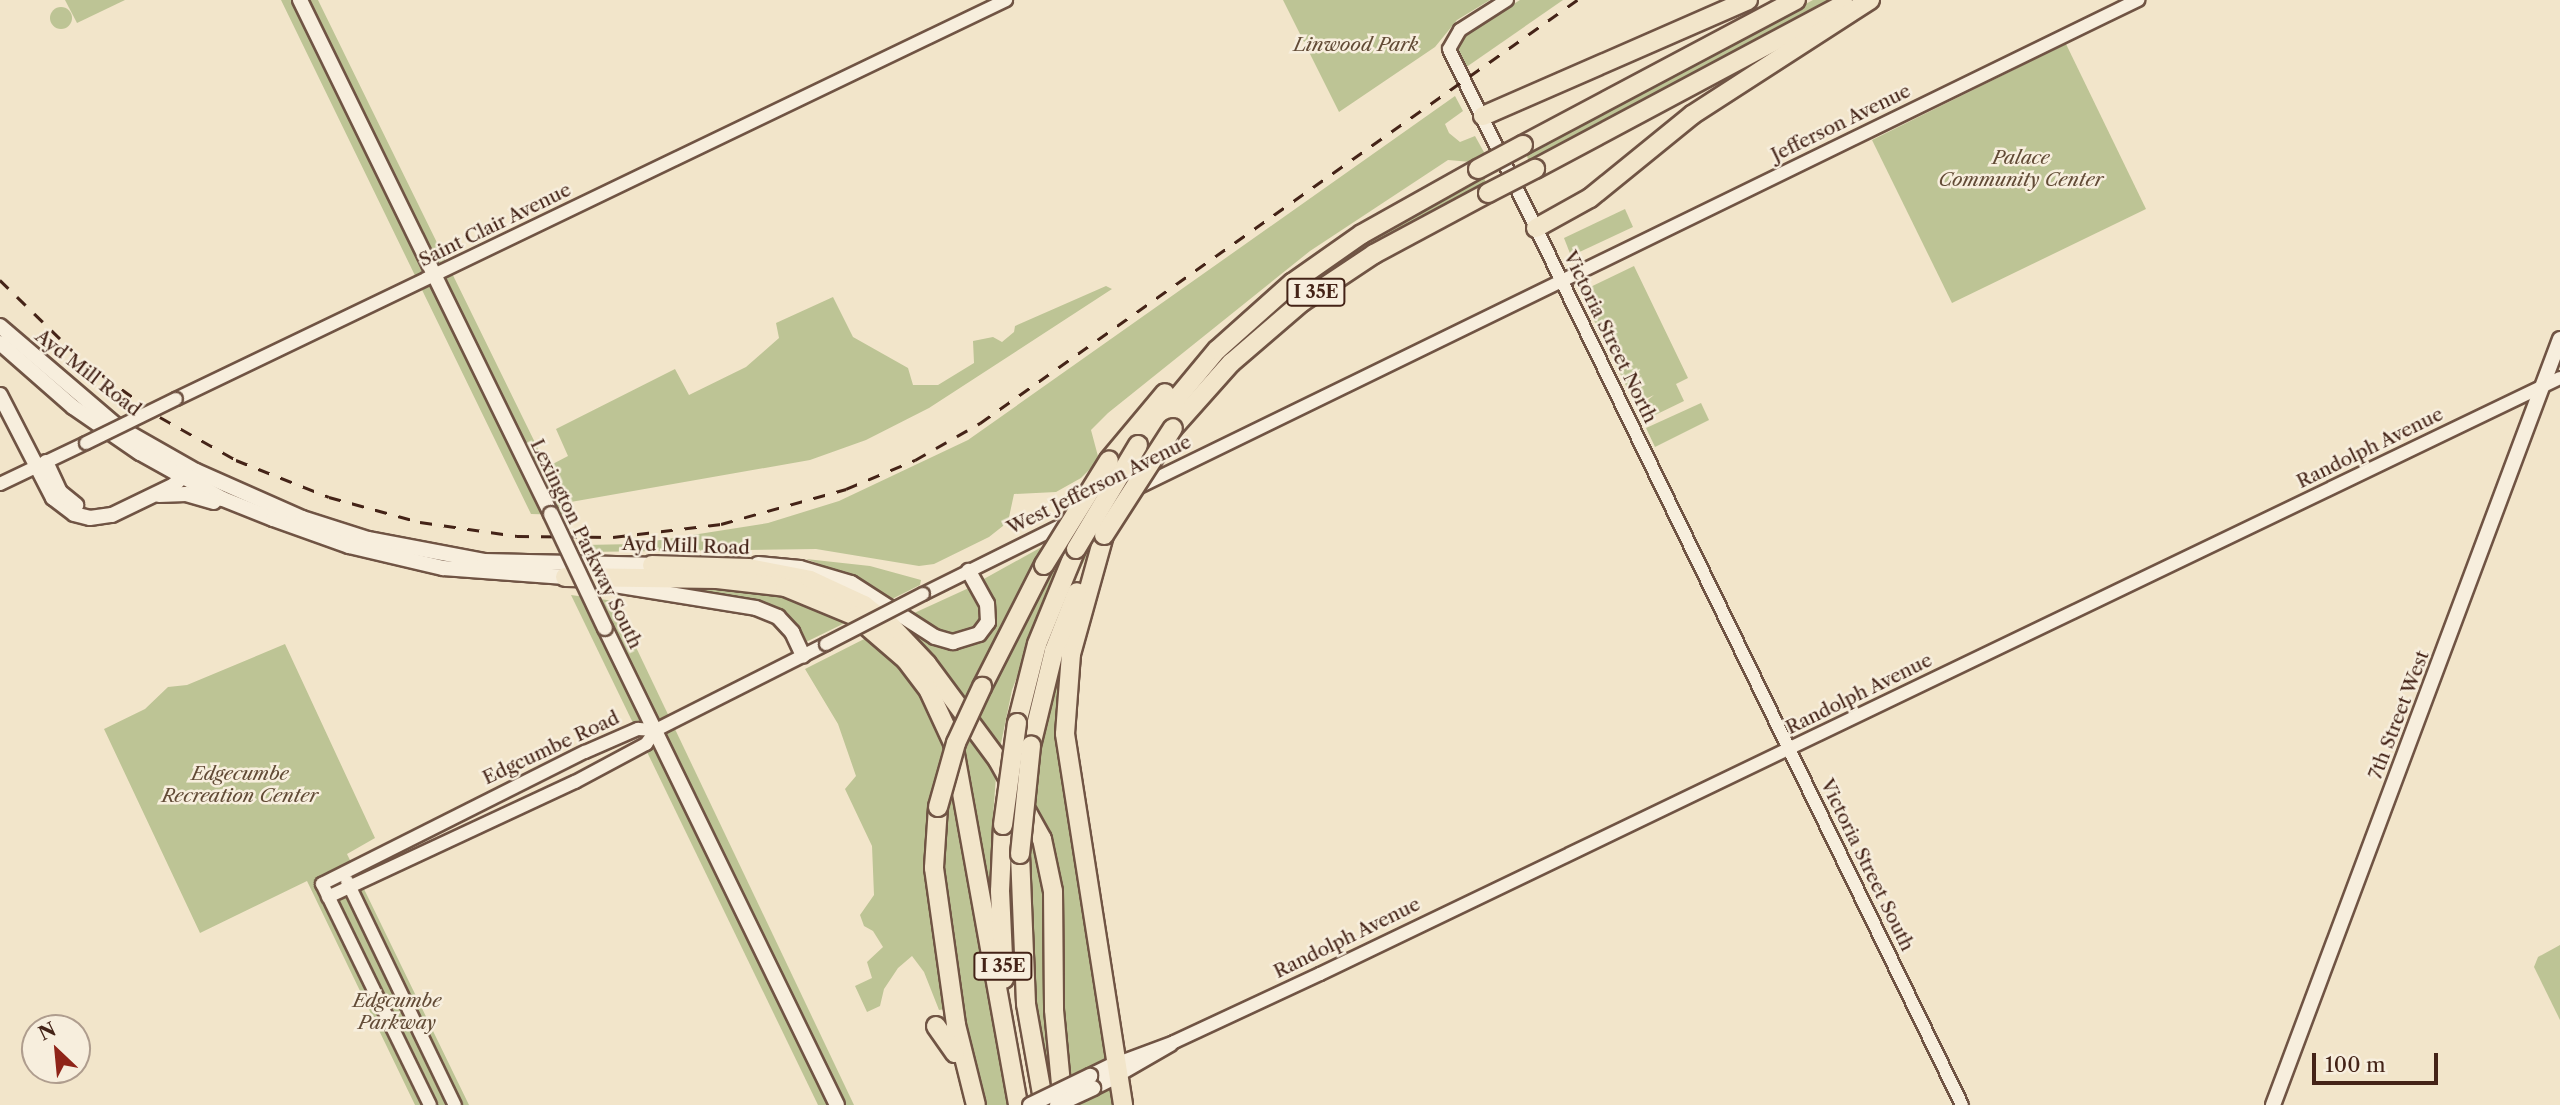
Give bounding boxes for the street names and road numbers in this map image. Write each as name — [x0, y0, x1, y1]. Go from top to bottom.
street label: Jefferson Avenue — [1767, 79, 1915, 167]
street label: Saint Clair Avenue — [415, 178, 575, 272]
street label: Victoria Street North — [1558, 247, 1662, 427]
road number: I 35E — [1286, 278, 1346, 306]
street label: Ayd Mill Road — [31, 325, 145, 421]
street label: Randolph Avenue — [2293, 402, 2447, 494]
street label: West Jefferson Avenue — [1003, 430, 1195, 540]
street label: Lexington Parkway South — [525, 435, 647, 653]
street label: Ayd Mill Road — [622, 532, 750, 560]
street label: 7th Street West — [2364, 647, 2434, 783]
street label: Randolph Avenue — [1782, 648, 1936, 740]
street label: Edgcumbe Road — [479, 706, 623, 790]
street label: Victoria Street South — [1815, 775, 1919, 955]
street label: Randolph Avenue — [1270, 892, 1424, 984]
road number: I 35E — [973, 951, 1033, 981]

